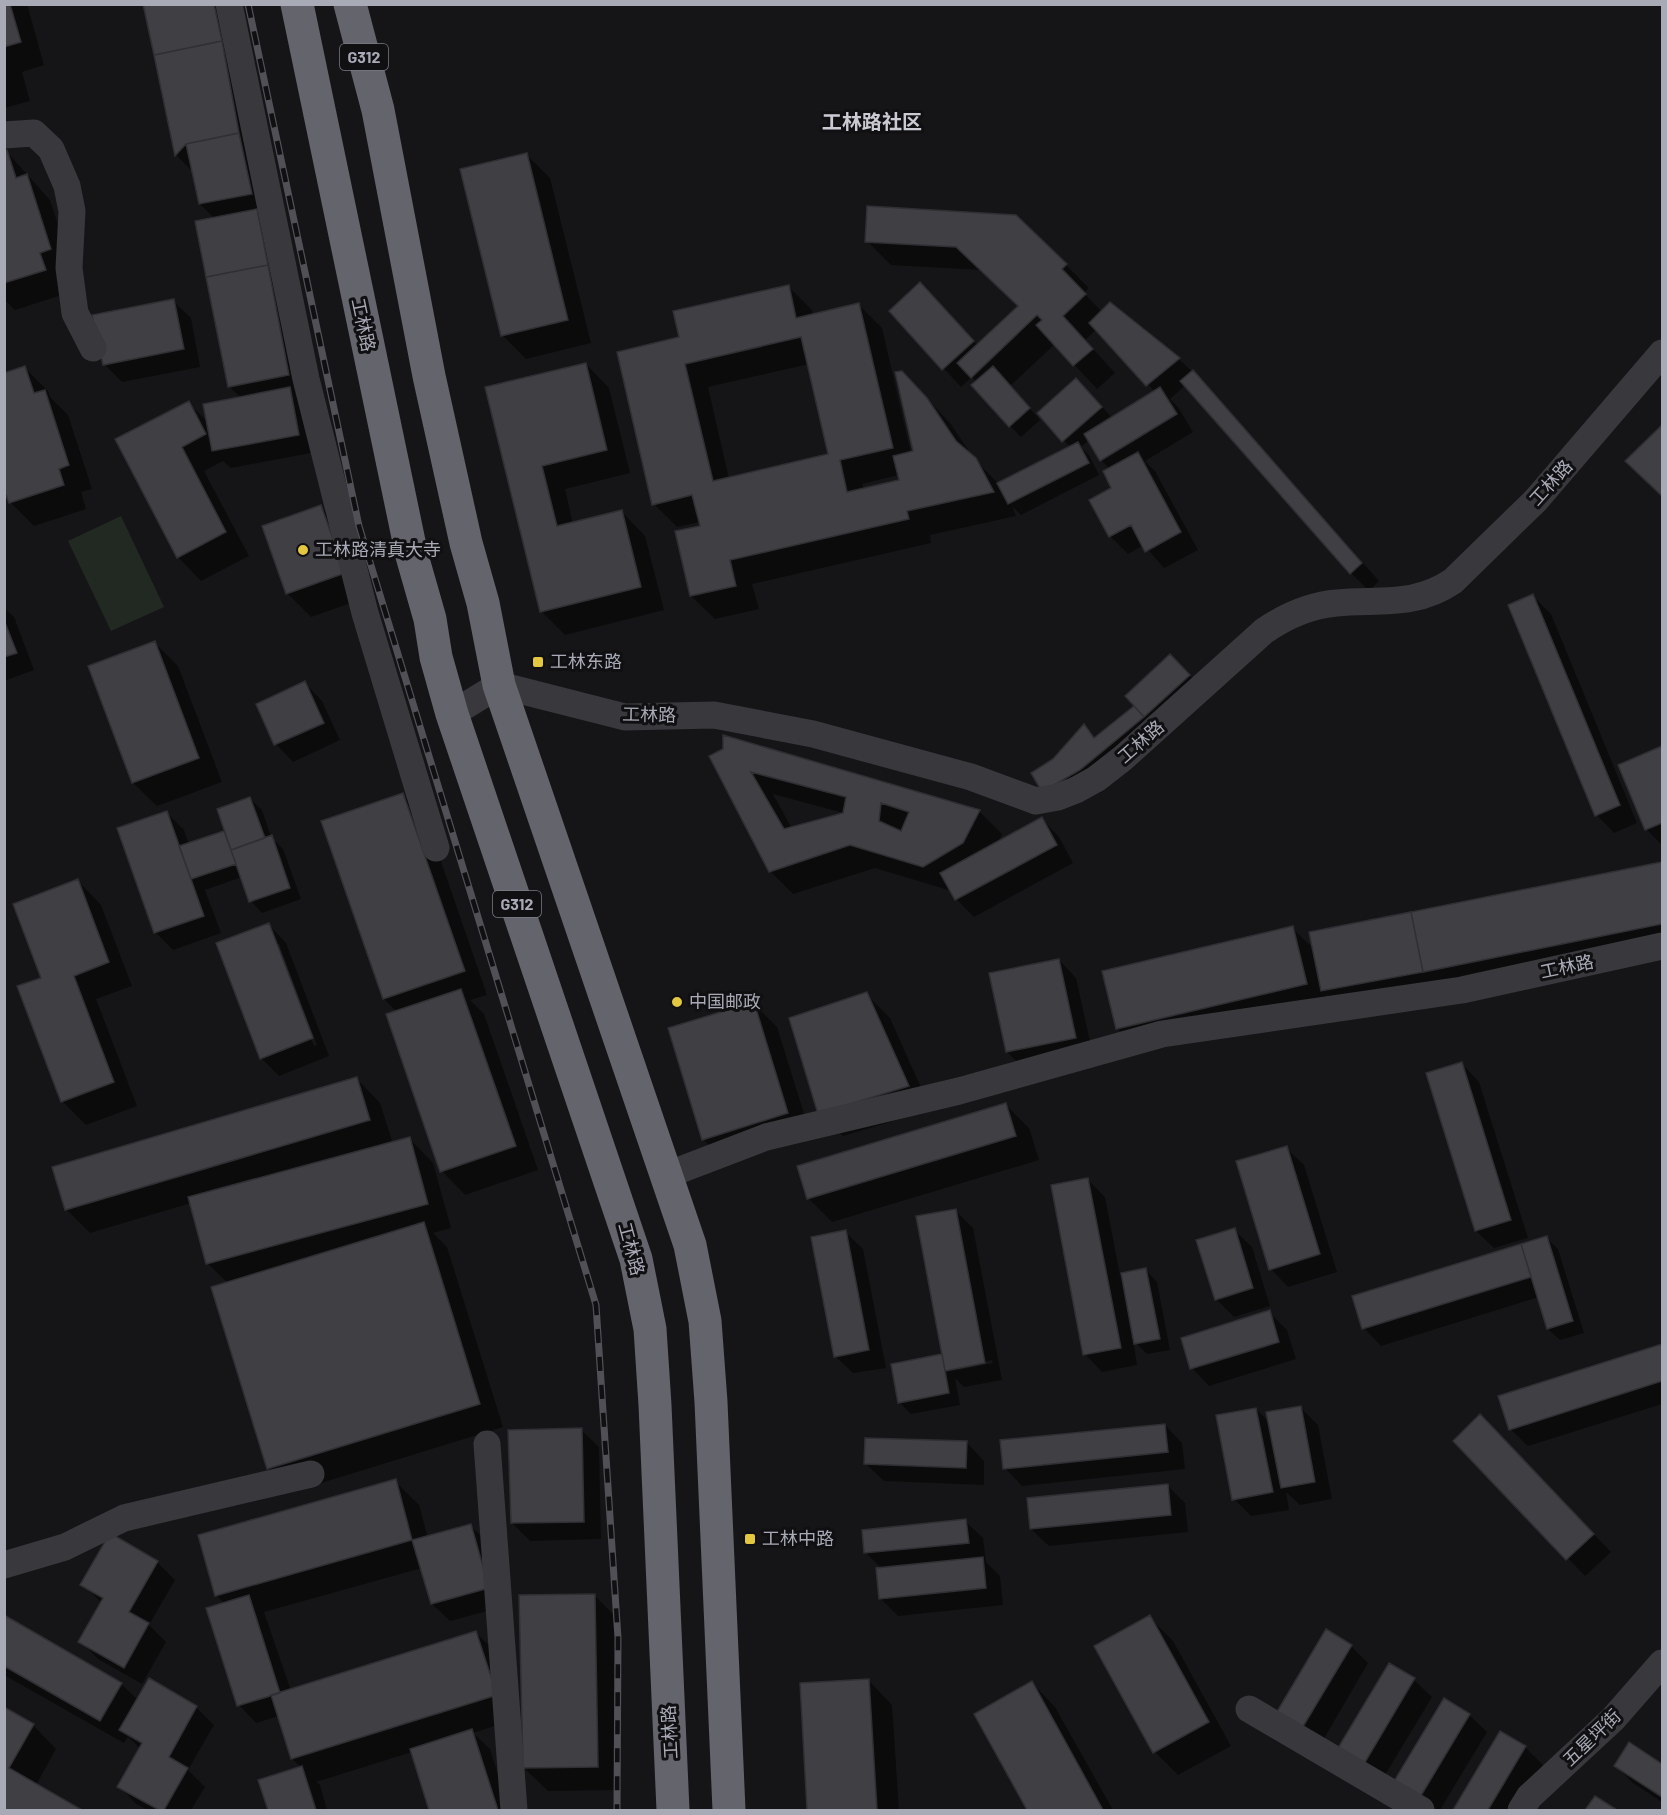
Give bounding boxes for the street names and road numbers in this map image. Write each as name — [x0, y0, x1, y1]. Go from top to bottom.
road number: G312 — [340, 44, 388, 70]
street label: 工林路 — [348, 296, 380, 353]
street label: 工林路 — [1524, 455, 1576, 510]
street label: 工林路 — [622, 703, 676, 725]
street label: 工林路 — [1113, 715, 1168, 767]
road number: G312 — [493, 891, 541, 917]
street label: 工林路 — [1538, 950, 1595, 982]
street label: 工林路 — [614, 1220, 650, 1278]
street label: 五星坪街 — [1558, 1704, 1625, 1770]
street label: 工林路 — [657, 1705, 681, 1760]

